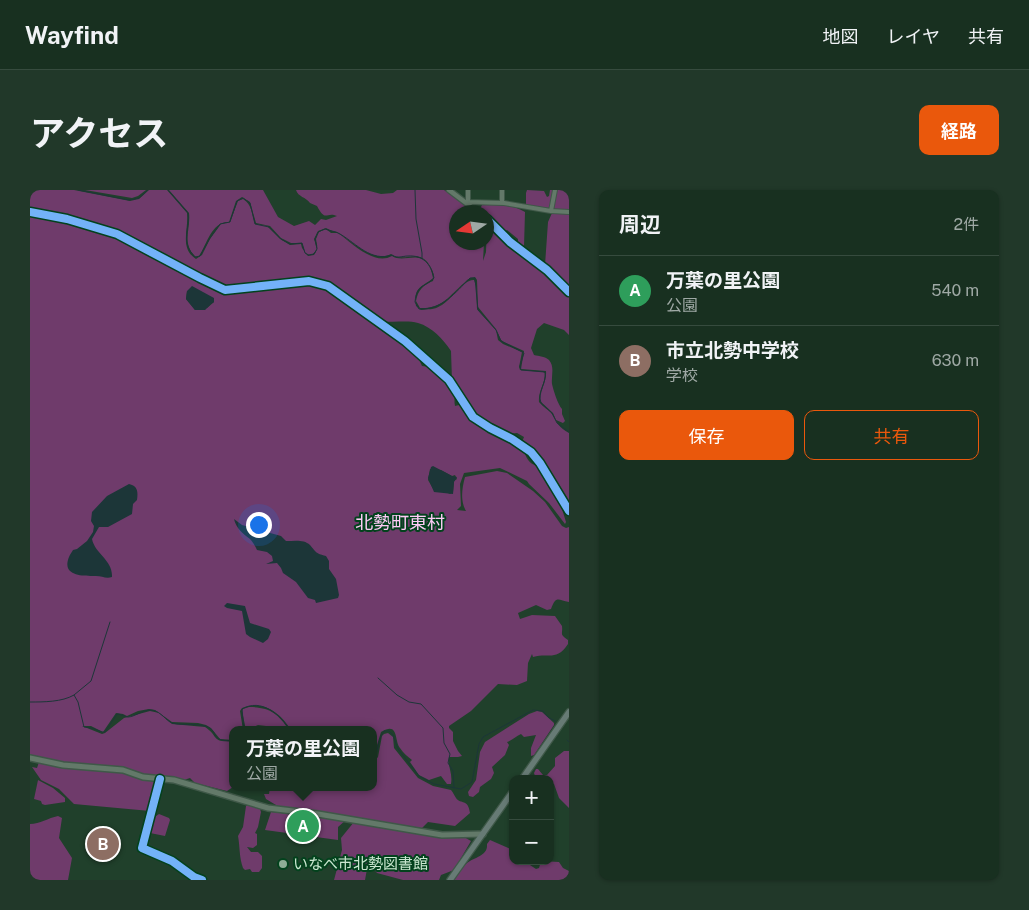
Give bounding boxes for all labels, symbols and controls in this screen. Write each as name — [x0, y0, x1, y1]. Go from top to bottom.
text: Wayfind — [25, 21, 119, 49]
text: 地図 — [823, 26, 859, 47]
text: レイヤ — [887, 26, 940, 47]
text: 共有 — [968, 26, 1004, 47]
button: 経路 — [919, 105, 999, 155]
text: アクセス — [30, 113, 168, 154]
north arrow — [449, 205, 494, 250]
text: 周辺 — [619, 212, 661, 237]
text: 2件 — [953, 215, 979, 234]
text: 万葉の里公園 — [666, 269, 780, 291]
text: A — [629, 281, 641, 300]
text: 540 m — [931, 281, 979, 300]
text: 公園 — [666, 296, 698, 315]
text: 市立北勢中学校 — [666, 339, 799, 361]
text: B — [630, 351, 640, 370]
text: 630 m — [932, 351, 979, 370]
text: 学校 — [666, 366, 698, 385]
button: 保存 — [619, 410, 794, 460]
button: 共有 — [804, 410, 979, 460]
your location — [246, 512, 272, 538]
district label: 北勢町東村 — [355, 512, 445, 533]
popup — [229, 726, 377, 791]
text: 万葉の里公園 — [246, 737, 360, 759]
text: 公園 — [246, 764, 278, 783]
map controls — [509, 775, 554, 865]
button: + — [509, 775, 554, 820]
pin: A — [287, 807, 319, 845]
button: − — [509, 820, 554, 865]
pin: B — [87, 825, 119, 863]
place label: いなべ市北勢図書館 — [293, 855, 428, 872]
marker: いなべ市北勢図書館 — [277, 858, 289, 870]

